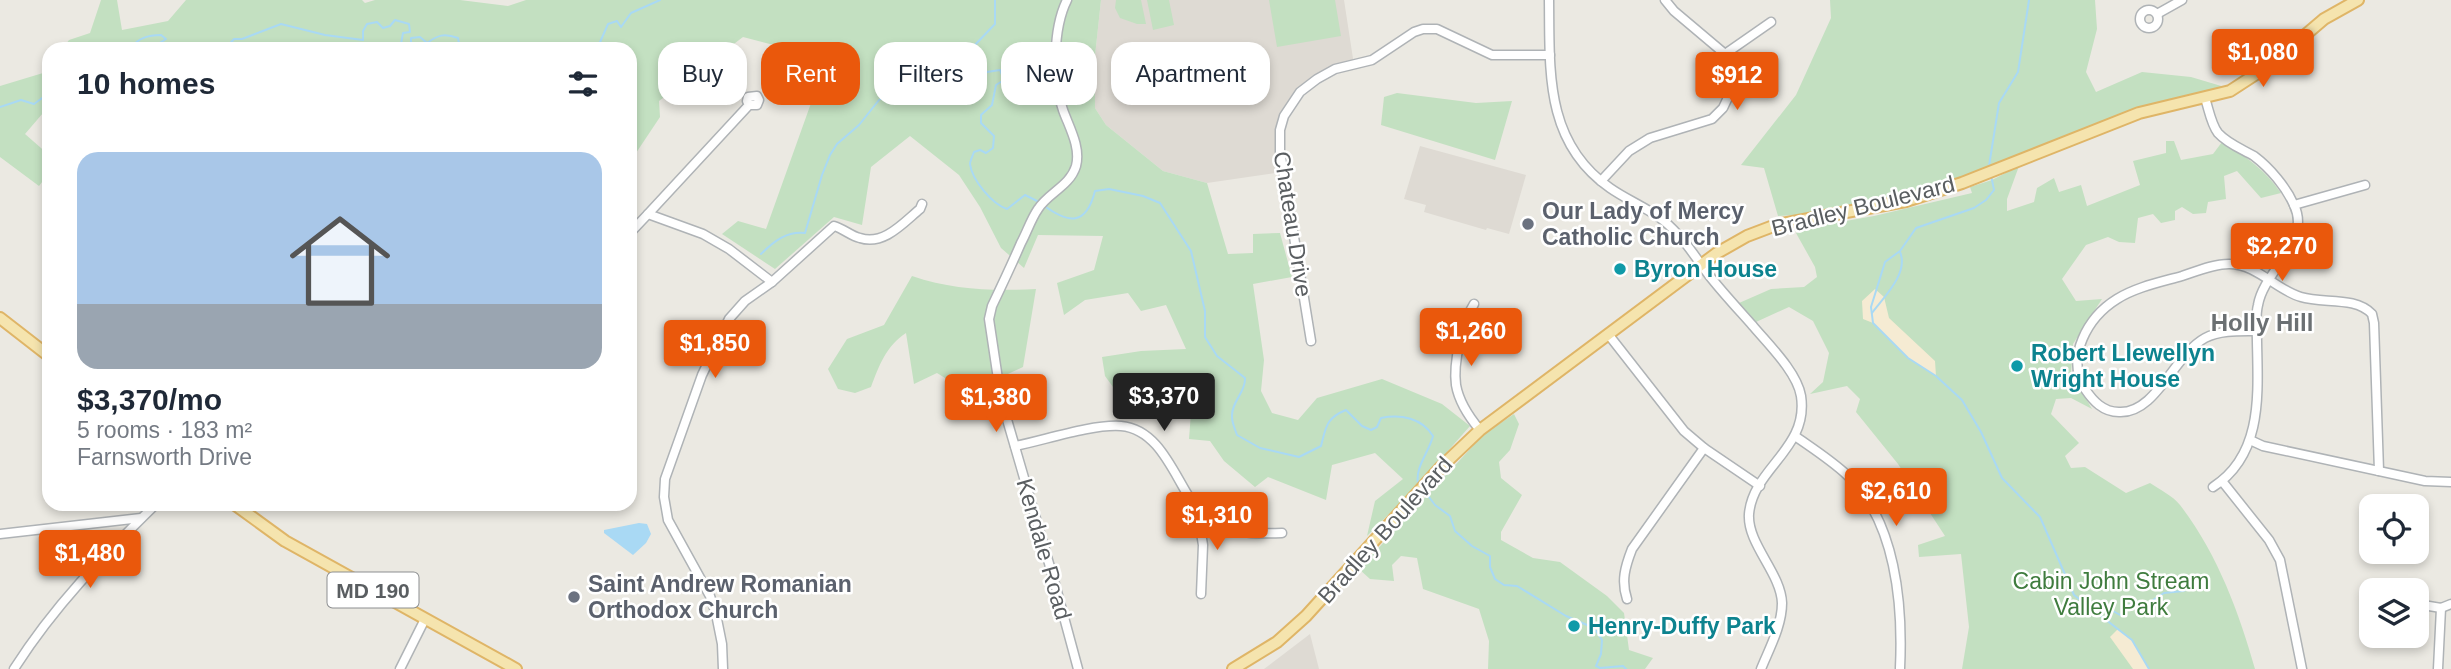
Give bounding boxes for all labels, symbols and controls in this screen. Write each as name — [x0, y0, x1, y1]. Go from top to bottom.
pin: $1,080 — [2206, 29, 2320, 89]
text: $1,080 — [2228, 39, 2298, 65]
chip: Buy — [658, 42, 747, 105]
chip: Rent — [761, 42, 860, 105]
chip: Filters — [874, 42, 987, 105]
chip: New — [1001, 42, 1097, 105]
chip: Apartment — [1111, 42, 1270, 105]
pin: $912 — [1696, 52, 1778, 112]
text: $912 — [1711, 62, 1763, 88]
icon: filters — [564, 65, 602, 103]
text: 10 homes — [77, 67, 215, 100]
street label: Chateau Drive — [1269, 149, 1317, 299]
street label: Bradley Boulevard — [1769, 171, 1957, 241]
icon: home — [277, 198, 403, 324]
place label: Our Lady of Mercy Catholic Church — [1542, 198, 1744, 250]
marker: Our Lady of Mercy Catholic Church — [1520, 216, 1536, 232]
pin: $2,270 — [2225, 224, 2339, 283]
text: $2,270 — [2247, 233, 2317, 259]
place label: Byron House — [1634, 256, 1777, 282]
marker: Byron House — [1612, 261, 1628, 277]
pin: $1,260 — [1414, 308, 1528, 368]
district label: Holly Hill — [2211, 309, 2313, 336]
text: $1,260 — [1436, 318, 1506, 344]
pin: $1,850 — [658, 320, 772, 380]
text: $1,850 — [680, 330, 750, 356]
place label: Robert Llewellyn Wright House — [2031, 340, 2215, 392]
marker: Robert Llewellyn Wright House — [2009, 358, 2025, 374]
pin: $1,380 — [939, 374, 1053, 434]
pin: $3,370 — [1107, 374, 1221, 433]
text: $3,370/mo — [77, 383, 222, 416]
text: $3,370 — [1129, 383, 1199, 409]
text: $1,380 — [961, 384, 1031, 410]
text: 5 rooms · 183 m² — [77, 417, 252, 443]
text: Farnsworth Drive — [77, 444, 252, 470]
street label: Bradley Boulevard — [1312, 451, 1458, 609]
pin: $2,610 — [1839, 468, 1953, 528]
street label: Kendale Road — [1011, 475, 1077, 623]
text: $2,610 — [1861, 478, 1931, 504]
pin: $1,310 — [1160, 492, 1274, 552]
map controls — [2359, 494, 2429, 648]
button: locate — [2359, 494, 2429, 564]
text: $1,310 — [1182, 502, 1252, 528]
pin: $1,480 — [33, 530, 147, 590]
text: $1,480 — [55, 540, 125, 566]
park label: Cabin John Stream Valley Park — [2013, 568, 2209, 620]
place label: Saint Andrew Romanian Orthodox Church — [588, 571, 852, 623]
road number: MD 190 — [328, 572, 418, 608]
button: layers — [2359, 578, 2429, 648]
marker: Saint Andrew Romanian Orthodox Church — [566, 589, 582, 605]
place label: Henry-Duffy Park — [1588, 613, 1776, 639]
marker: Henry-Duffy Park — [1566, 618, 1582, 634]

